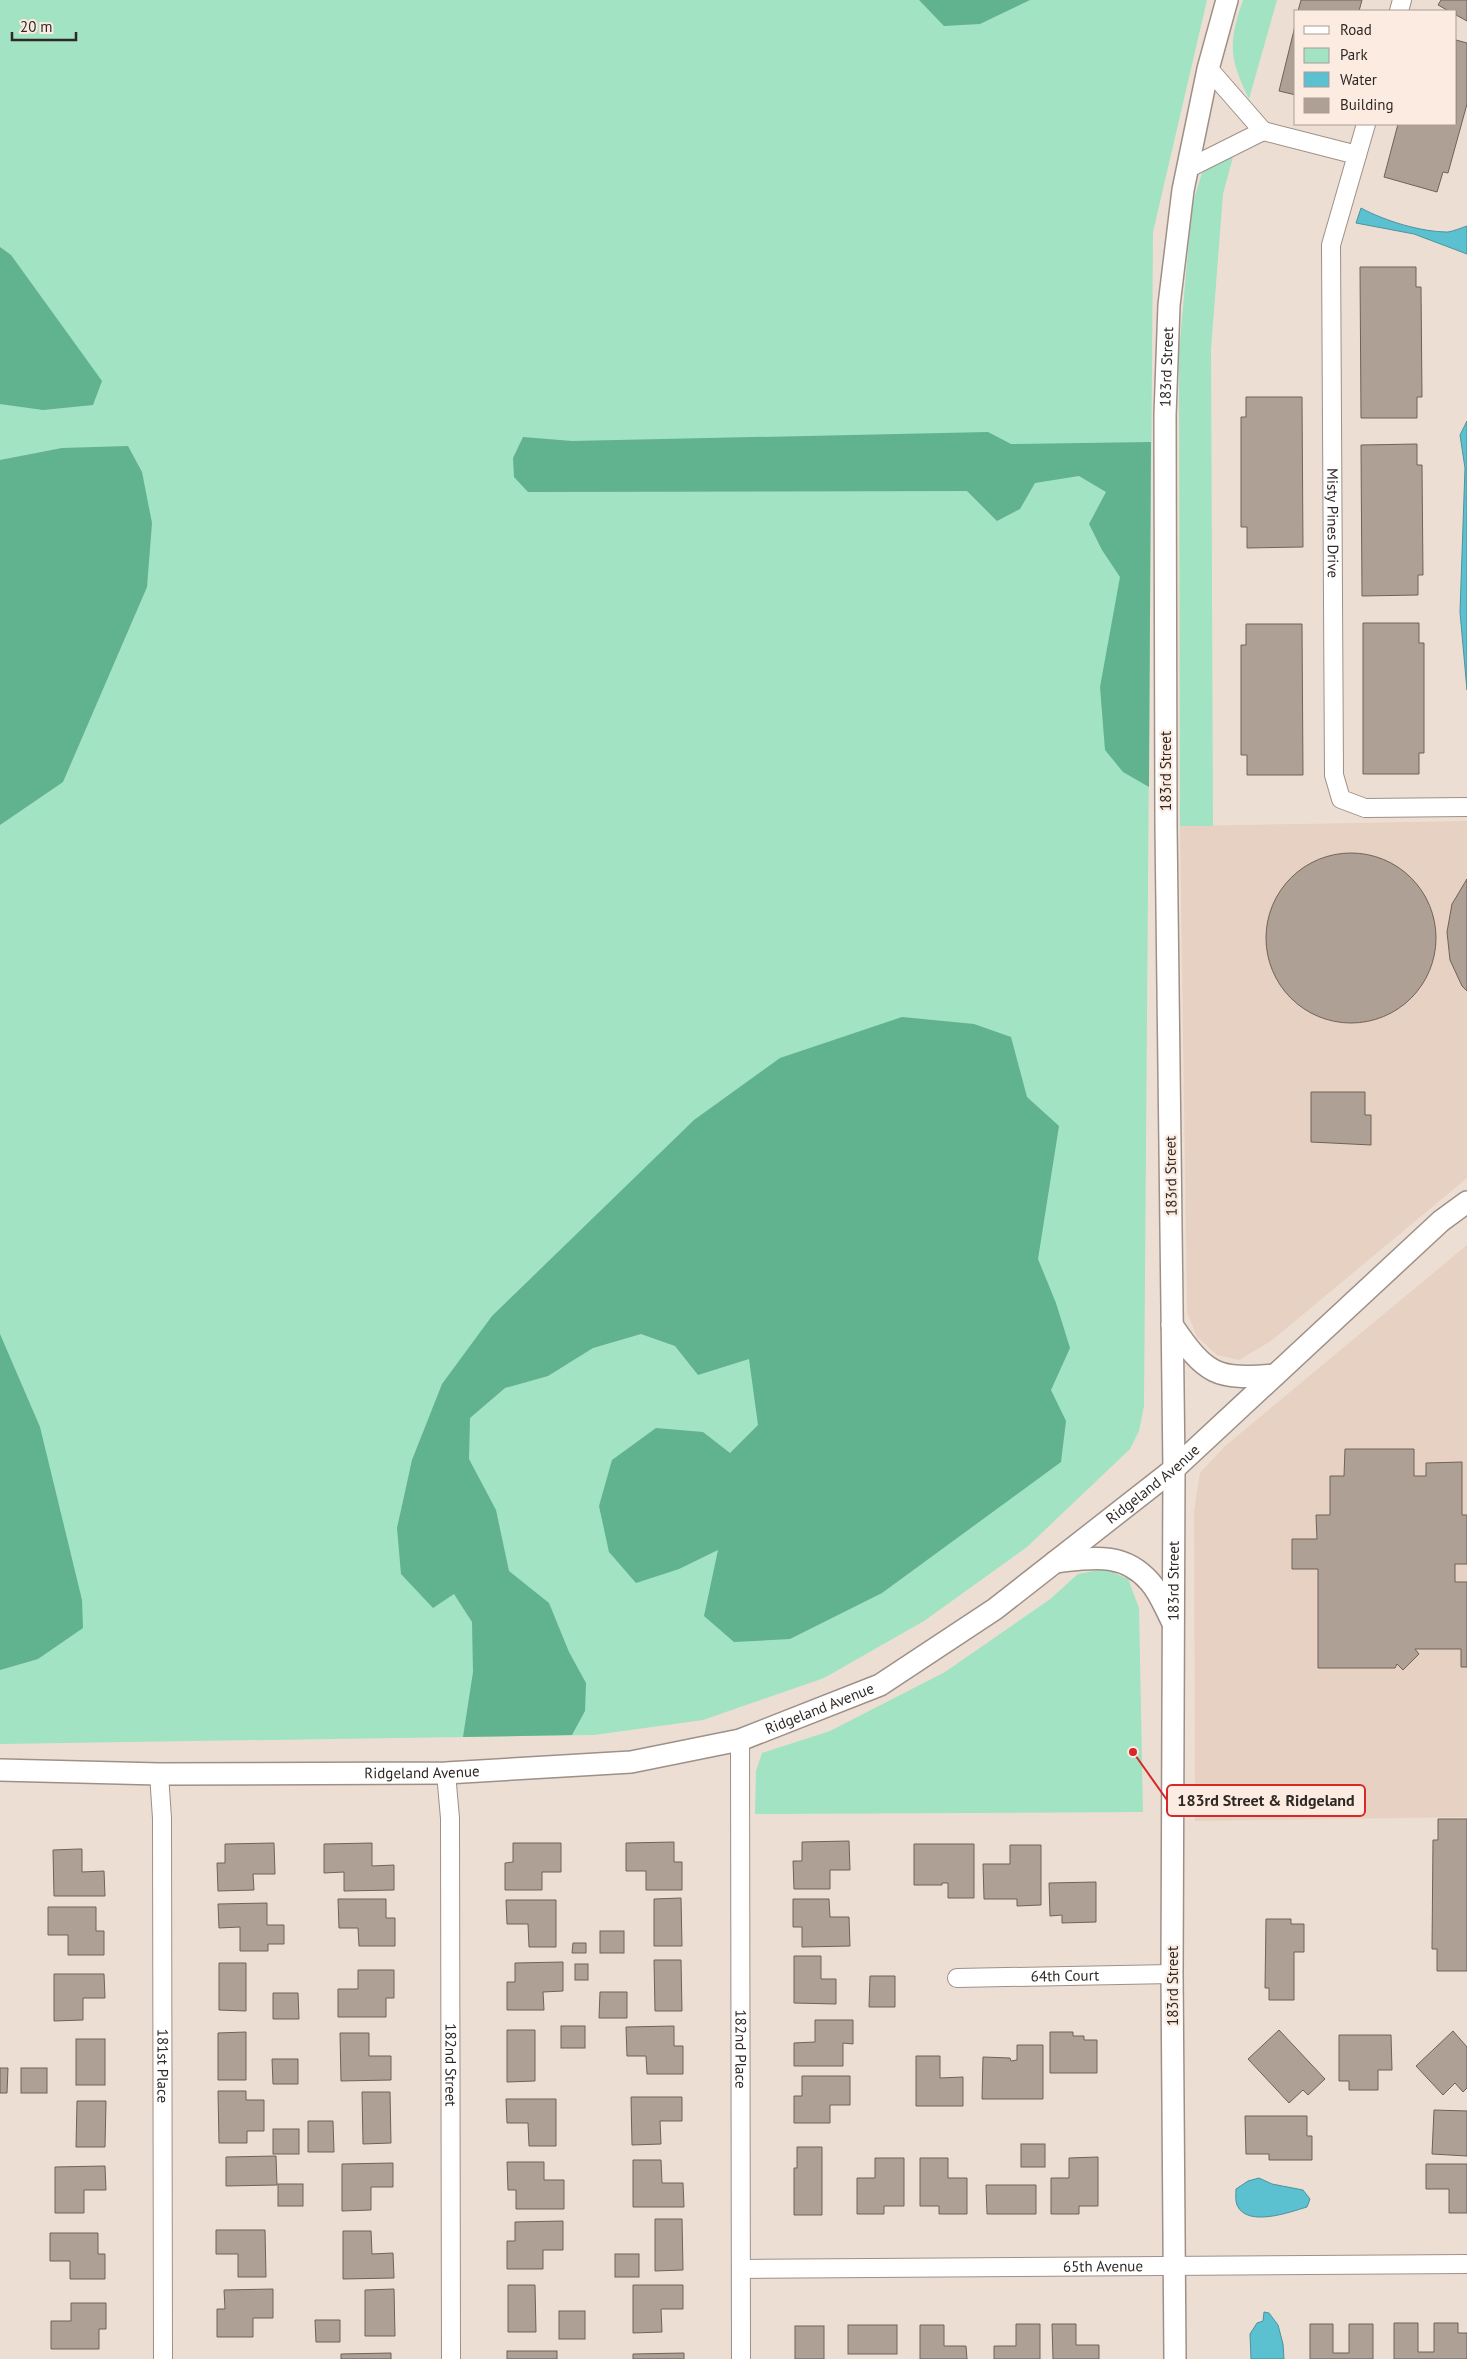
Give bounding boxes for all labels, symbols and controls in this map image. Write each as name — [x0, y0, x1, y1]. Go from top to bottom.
scale bar — [12, 10, 76, 42]
legend — [1294, 10, 1457, 125]
text: 20 m — [20, 17, 53, 36]
text: Road — [1340, 20, 1372, 39]
text: Park — [1340, 45, 1368, 64]
text: Water — [1340, 70, 1377, 89]
text: Building — [1340, 95, 1394, 114]
street label: 183rd Street — [1155, 327, 1177, 407]
street label: Misty Pines Drive — [1323, 468, 1343, 578]
street label: 183rd Street — [1156, 731, 1175, 811]
street label: 183rd Street — [1160, 1136, 1181, 1216]
street label: Ridgeland Avenue — [1102, 1440, 1203, 1528]
street label: 183rd Street — [1163, 1541, 1183, 1621]
street label: Ridgeland Avenue — [762, 1678, 876, 1738]
street label: Ridgeland Avenue — [364, 1761, 480, 1782]
callout: 183rd Street & Ridgeland — [1167, 1785, 1365, 1816]
text: 183rd Street & Ridgeland — [1177, 1790, 1355, 1810]
street label: 183rd Street — [1163, 1946, 1182, 2026]
street label: 64th Court — [1031, 1965, 1099, 1986]
street label: 182nd Place — [731, 2009, 751, 2089]
street label: 182nd Street — [441, 2023, 461, 2106]
street label: 181st Place — [153, 2029, 173, 2103]
street label: 65th Avenue — [1063, 2256, 1143, 2276]

